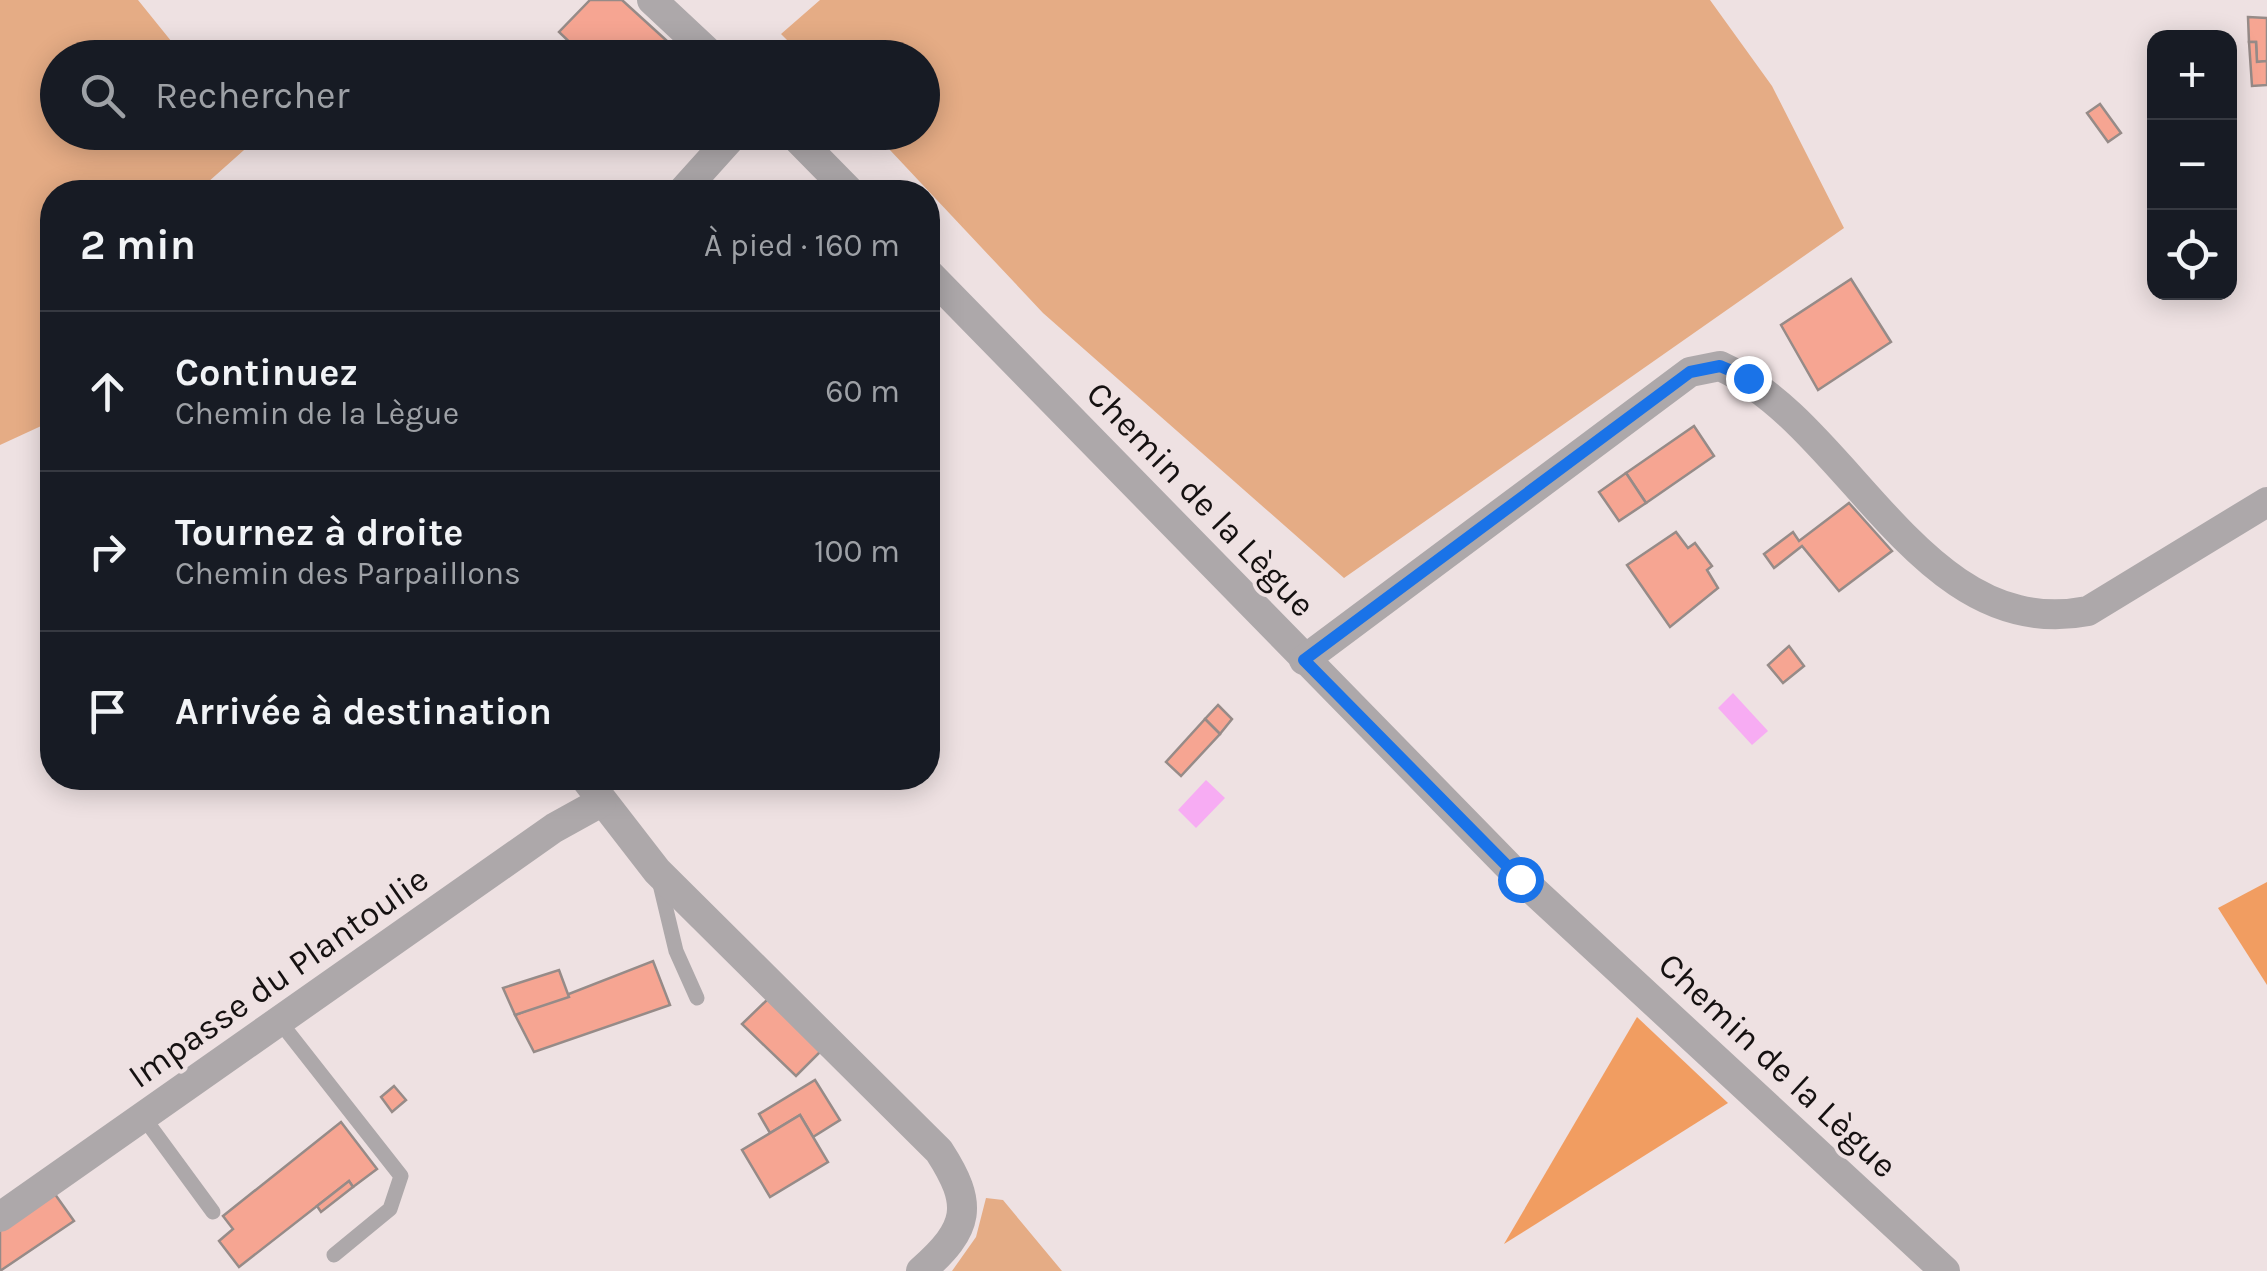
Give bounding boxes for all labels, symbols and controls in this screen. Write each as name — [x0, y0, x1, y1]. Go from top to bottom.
map controls — [2147, 30, 2237, 300]
button: + — [2147, 30, 2237, 120]
search box — [40, 40, 940, 150]
icon: search — [75, 68, 130, 123]
text: Rechercher — [155, 73, 349, 118]
button: − — [2147, 120, 2237, 210]
button: locate — [2147, 210, 2237, 300]
text: 2 min — [80, 220, 196, 270]
text: À pied · 160 m — [704, 227, 900, 264]
text: Continuez — [175, 350, 358, 395]
route end — [1726, 356, 1772, 402]
icon: ahead — [80, 364, 135, 419]
text: 60 m — [825, 373, 900, 410]
street label: Chemin de la Lègue — [1078, 373, 1323, 625]
text: Chemin de la Lègue — [175, 395, 459, 432]
text: Tournez à droite — [175, 510, 463, 555]
icon: right — [80, 524, 135, 579]
text: 100 m — [814, 533, 900, 570]
text: Chemin des Parpaillons — [175, 555, 521, 592]
icon: arrive — [80, 684, 135, 739]
text: Arrivée à destination — [175, 689, 552, 734]
route start — [1498, 857, 1544, 903]
street label: Impasse du Plantoulie — [120, 858, 436, 1097]
street label: Chemin de la Lègue — [1650, 944, 1905, 1186]

